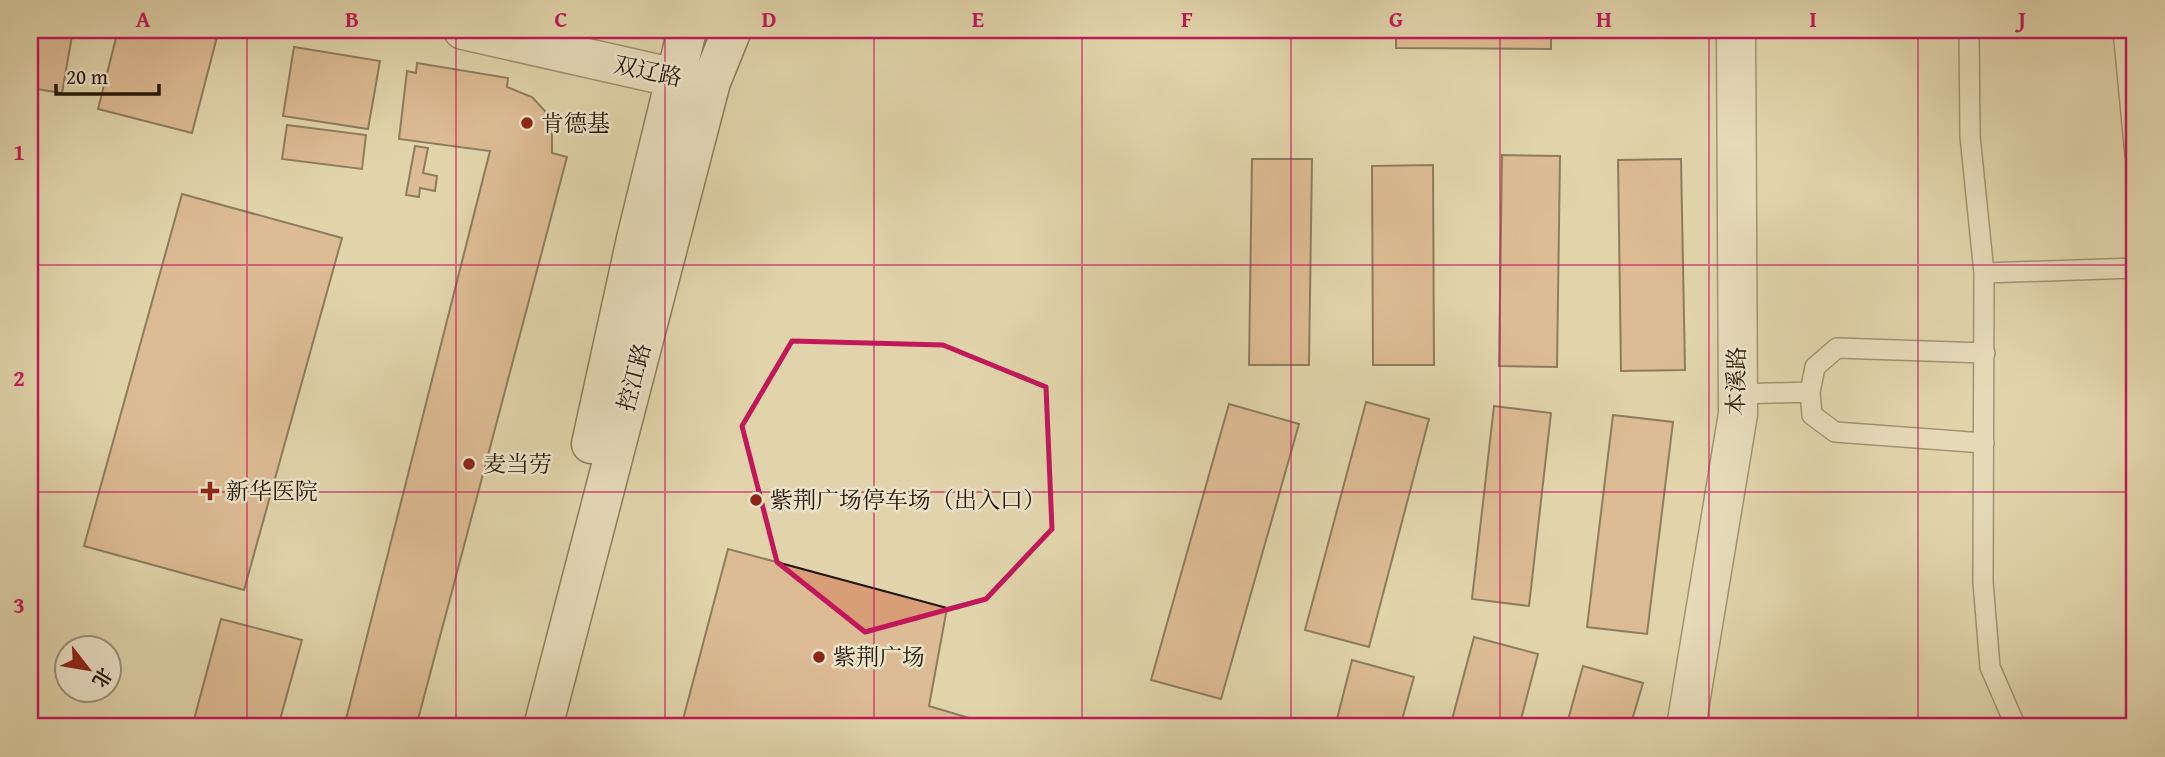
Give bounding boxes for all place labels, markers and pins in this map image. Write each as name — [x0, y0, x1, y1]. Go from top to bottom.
place label: 肯德基 — [541, 106, 610, 139]
marker: 肯德基 — [519, 115, 535, 131]
place label: 麦当劳 — [483, 447, 552, 480]
marker: 麦当劳 — [461, 456, 477, 472]
place label: 新华医院 — [226, 474, 318, 507]
marker: 新华医院 — [200, 481, 220, 501]
place label: 紫荆广场停车场（出入口） — [770, 483, 1046, 516]
marker: 紫荆广场停车场（出入口） — [748, 492, 764, 508]
place label: 紫荆广场 — [833, 640, 925, 673]
marker: 紫荆广场 — [811, 649, 827, 665]

